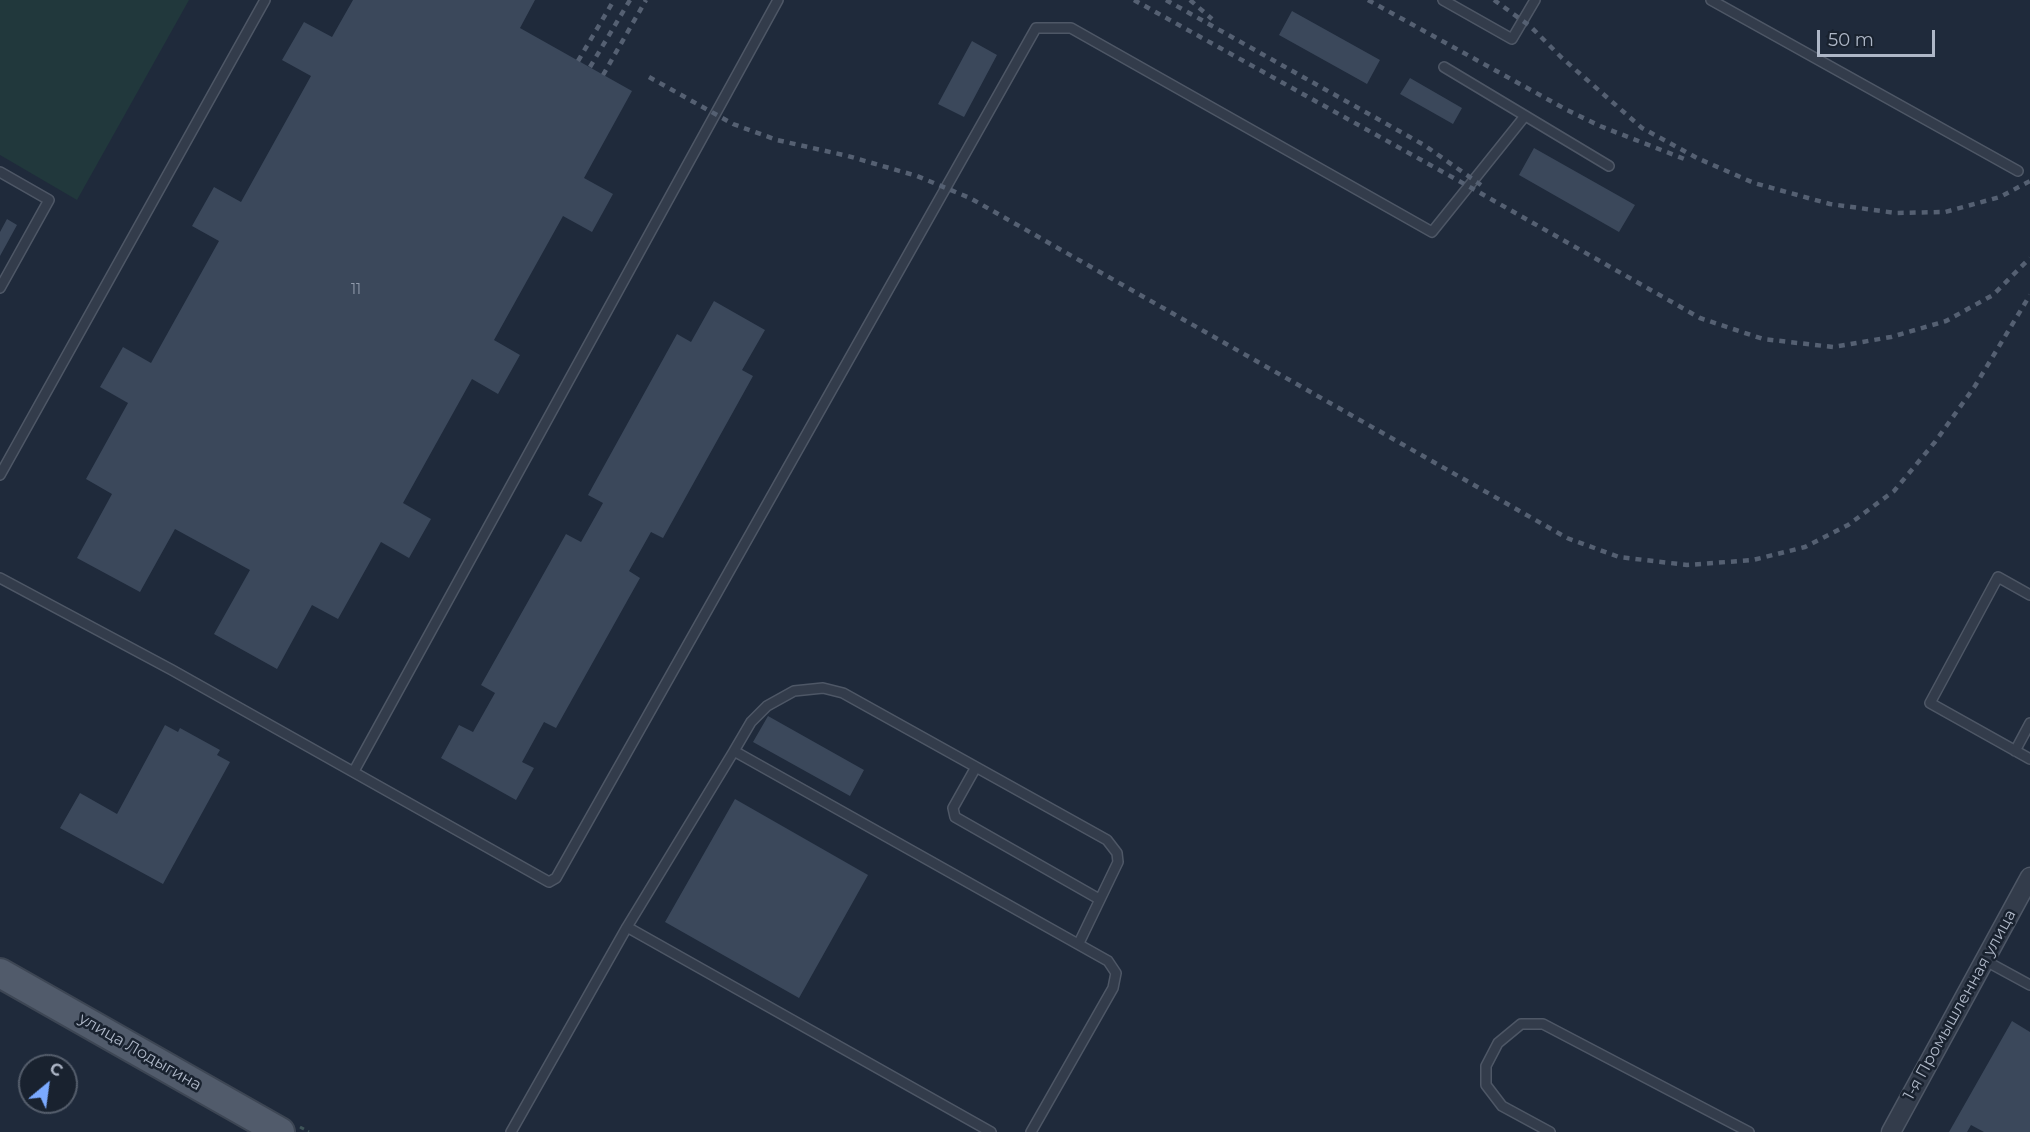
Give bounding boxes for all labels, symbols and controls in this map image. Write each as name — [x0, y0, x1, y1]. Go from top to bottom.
scale bar — [1820, 18, 1938, 56]
text: 50 m — [1828, 29, 1874, 51]
house number: 11 — [351, 282, 361, 298]
street label: 1-я Промышленная улица — [1900, 907, 2020, 1103]
street label: улица Лодыгина — [75, 1009, 205, 1095]
north arrow — [18, 1054, 78, 1114]
text: С — [46, 1058, 66, 1081]

